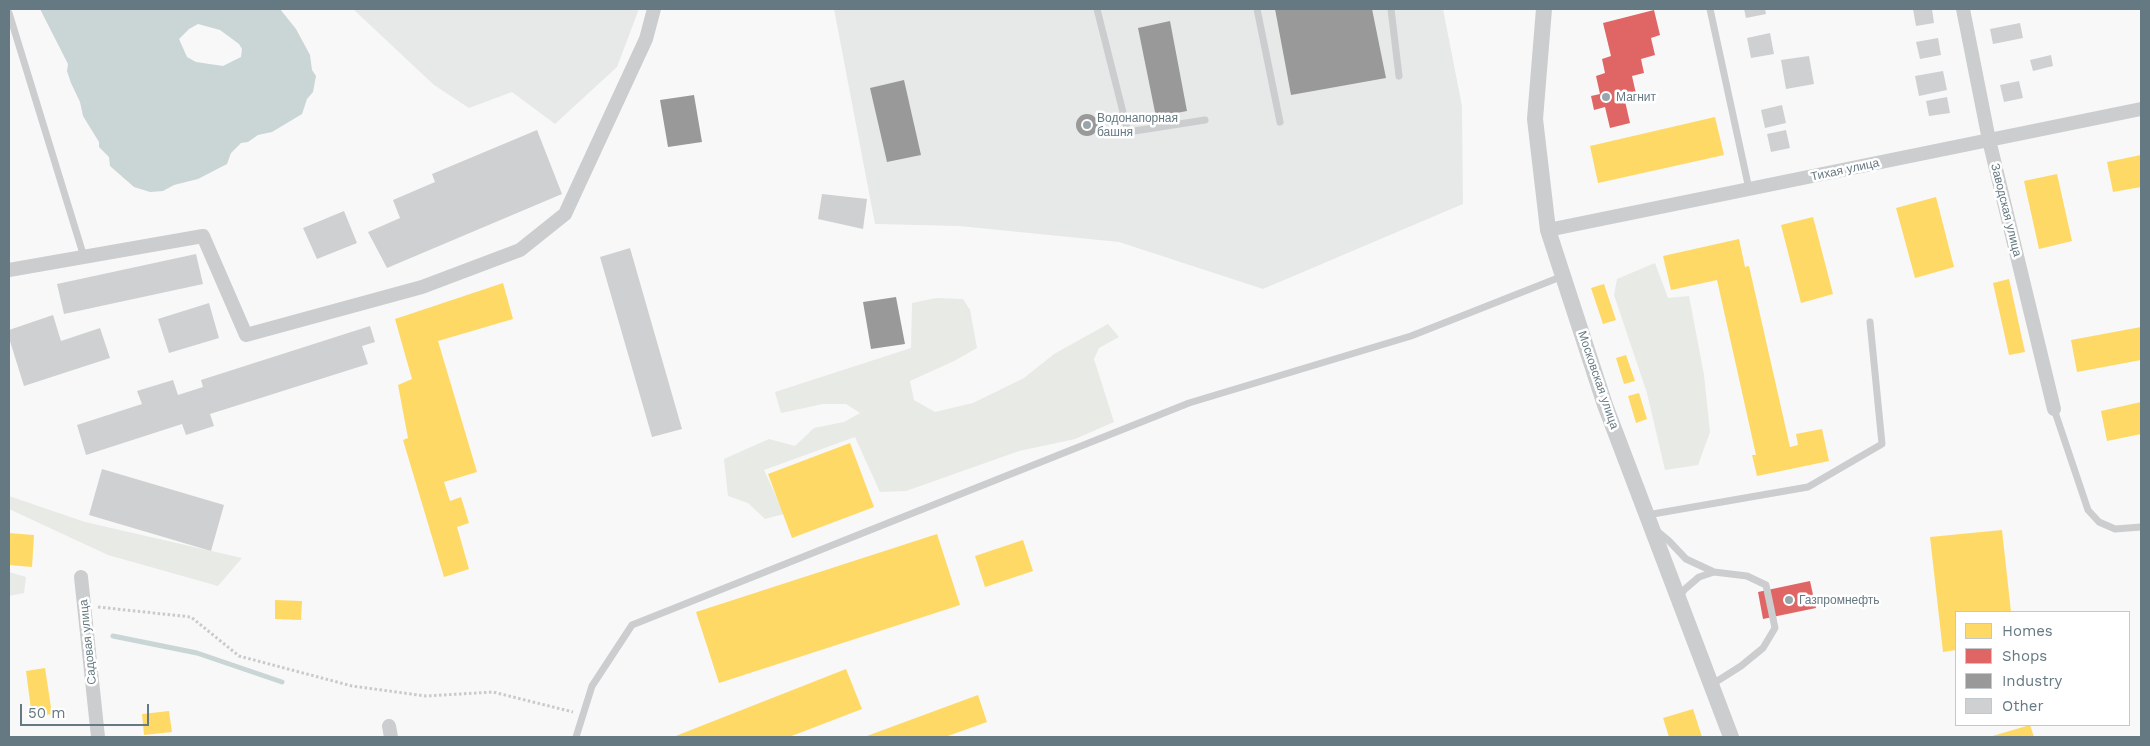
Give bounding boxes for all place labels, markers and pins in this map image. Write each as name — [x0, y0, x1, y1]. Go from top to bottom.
place label: Магнит — [1616, 90, 1656, 104]
marker: Магнит — [1600, 91, 1612, 103]
place label: Водонапорная башня — [1097, 111, 1178, 139]
marker: Водонапорная башня — [1081, 119, 1093, 131]
place label: Газпромнефть — [1799, 593, 1880, 607]
marker: Газпромнефть — [1783, 594, 1795, 606]

